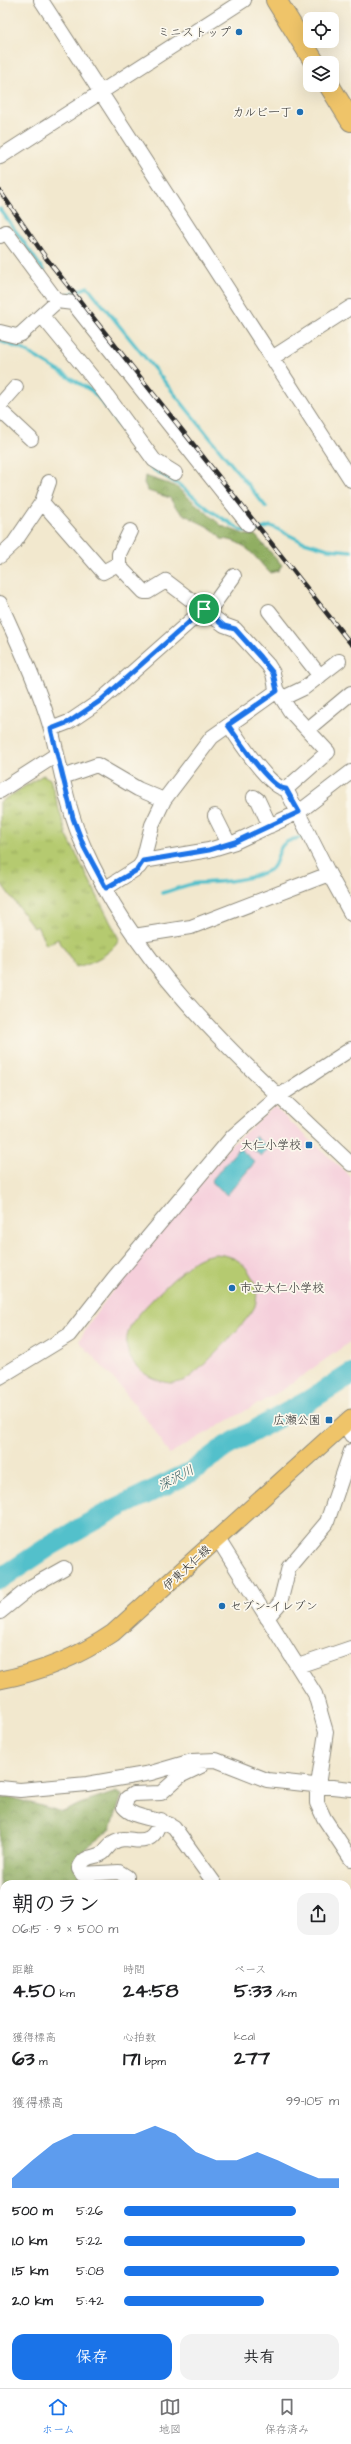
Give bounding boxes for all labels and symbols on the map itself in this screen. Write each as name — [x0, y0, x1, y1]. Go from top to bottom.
place label: ミニストップ — [158, 24, 231, 41]
marker: ミニストップ — [234, 27, 244, 37]
place label: カルビ一丁 — [232, 104, 292, 121]
marker: カルビ一丁 — [295, 107, 305, 117]
pin — [187, 592, 221, 626]
place label: 大仁小学校 — [241, 1137, 301, 1154]
marker: 大仁小学校 — [304, 1140, 314, 1150]
place label: 市立大仁小学校 — [240, 1280, 324, 1297]
marker: 市立大仁小学校 — [227, 1283, 237, 1293]
place label: 広瀬公園 — [273, 1412, 321, 1429]
marker: 広瀬公園 — [324, 1415, 334, 1425]
water label: 深沢川 — [155, 1461, 197, 1495]
street label: 伊東大仁線 — [159, 1541, 215, 1595]
place label: セブン-イレブン — [230, 1598, 318, 1615]
marker: セブン-イレブン — [217, 1601, 227, 1611]

